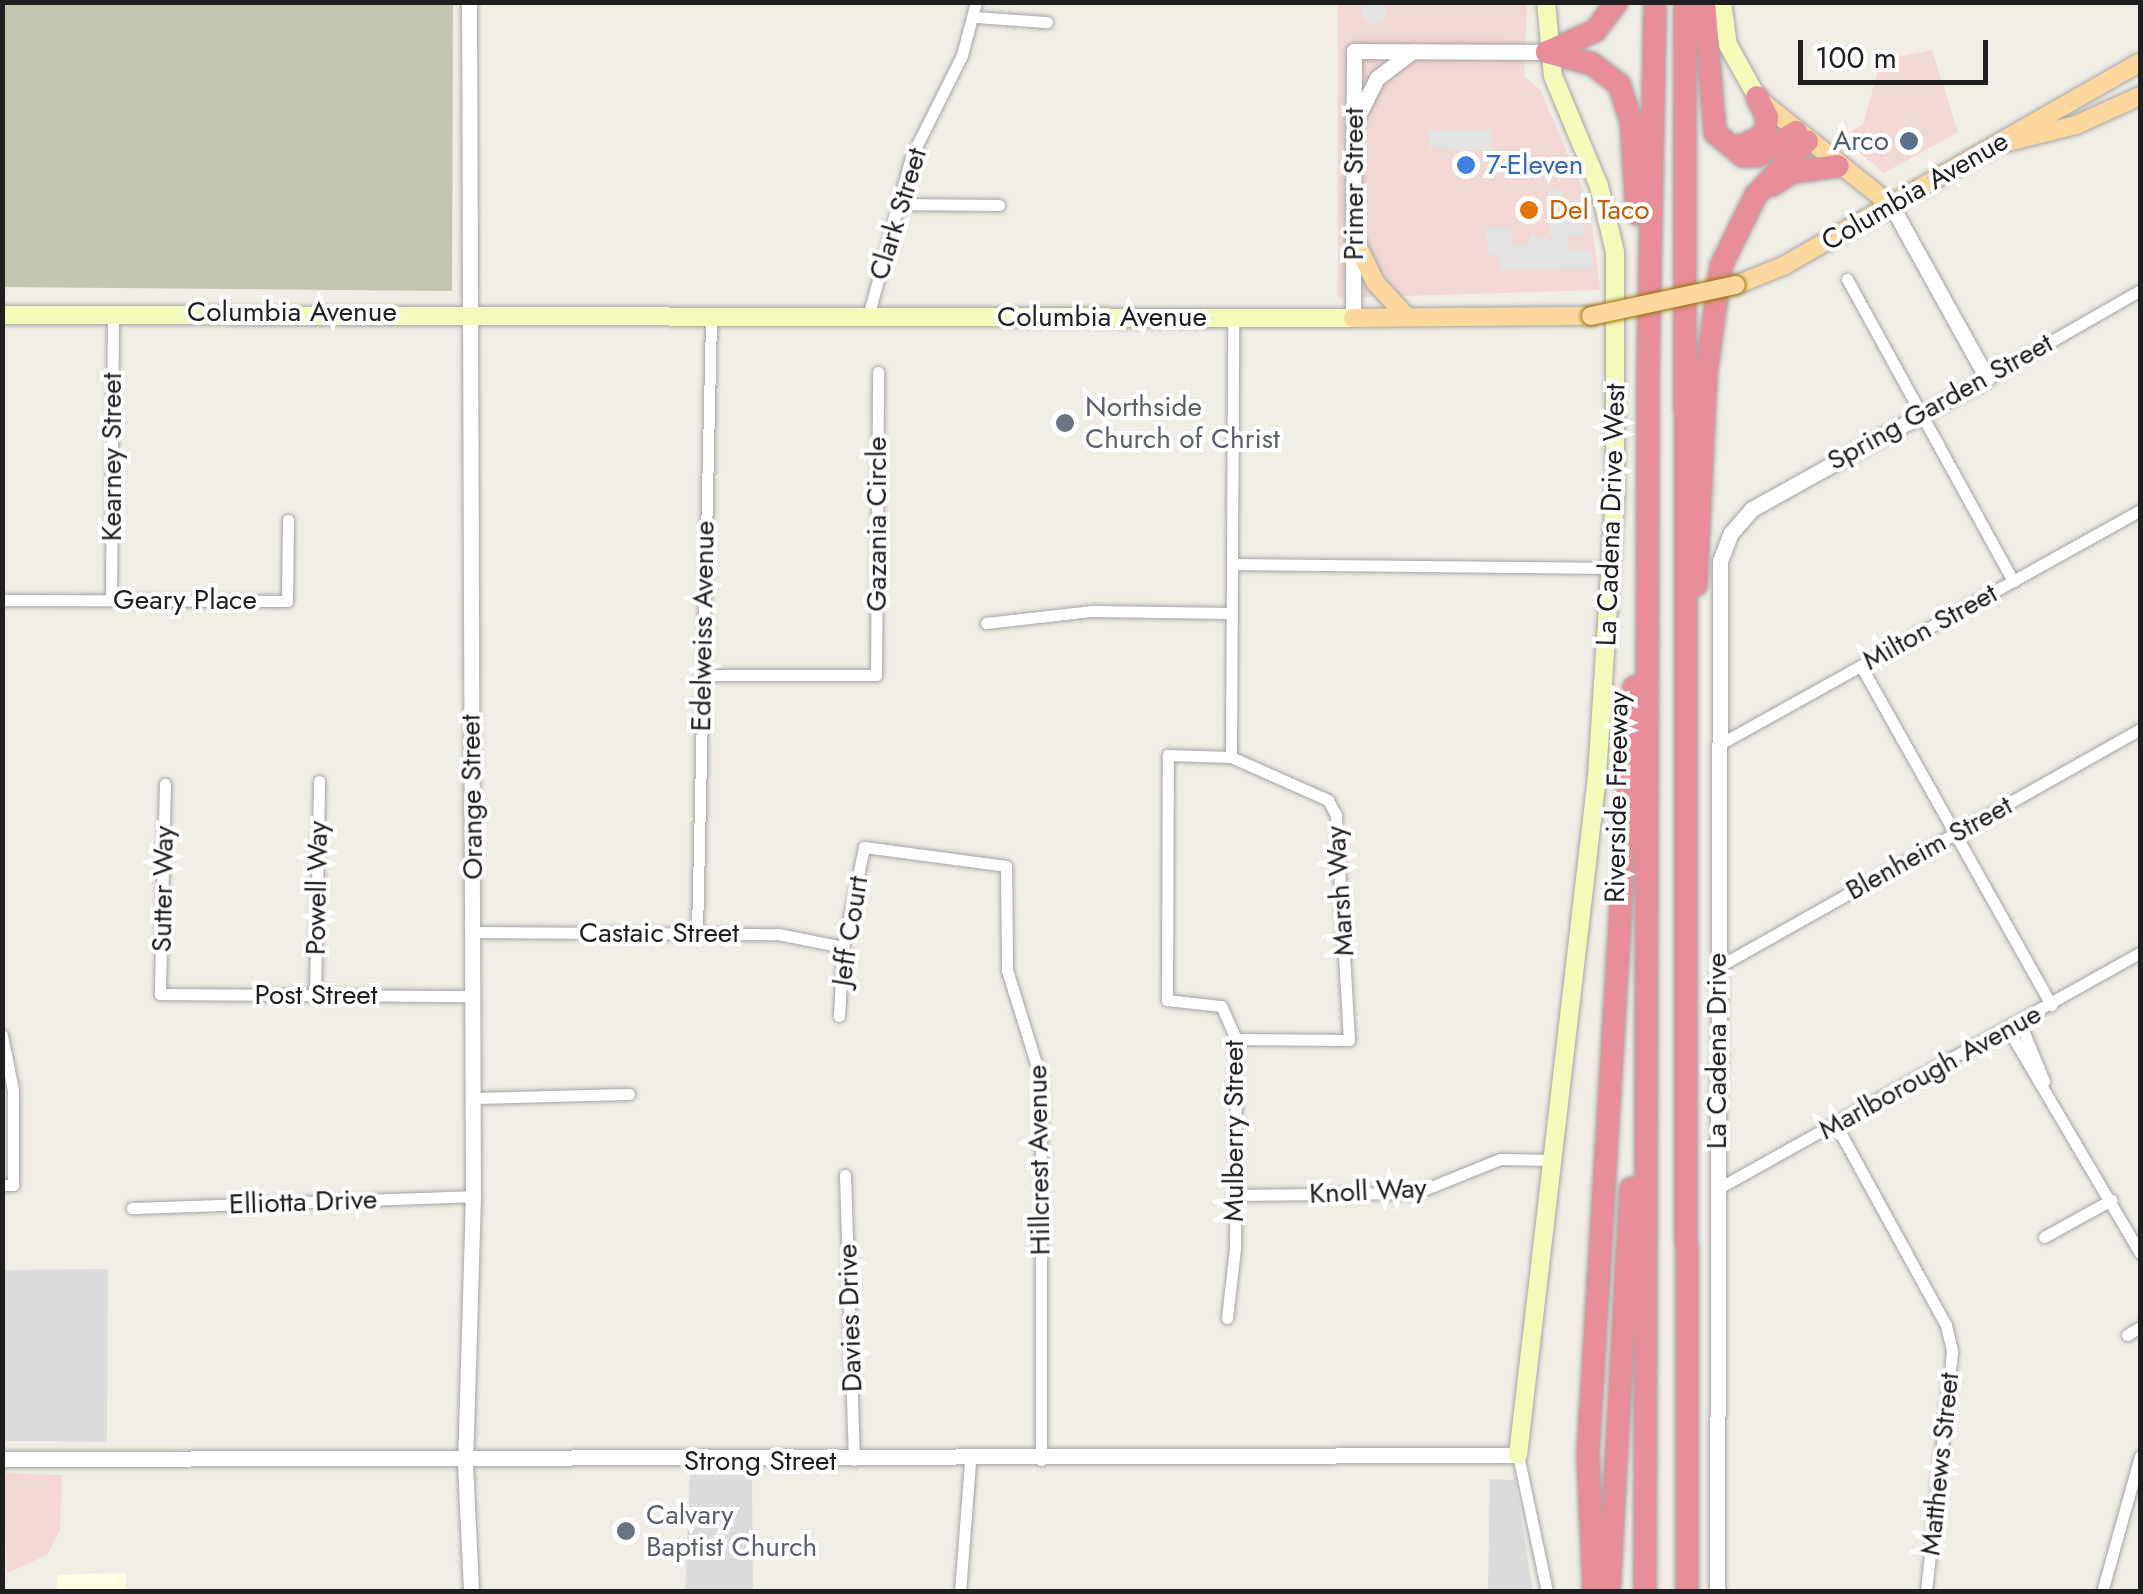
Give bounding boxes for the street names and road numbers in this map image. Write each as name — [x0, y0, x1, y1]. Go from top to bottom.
street label: Primer Street — [1337, 108, 1371, 260]
street label: Columbia Avenue — [1816, 124, 2014, 258]
street label: Clark Street — [862, 144, 934, 284]
street label: Columbia Avenue — [187, 295, 397, 329]
street label: Columbia Avenue — [997, 300, 1207, 334]
street label: Spring Garden Street — [1822, 326, 2058, 478]
street label: Kearney Street — [95, 373, 129, 541]
street label: La Cadena Drive West — [1590, 383, 1632, 647]
street label: Gazania Circle — [860, 436, 894, 612]
street label: Edelweiss Avenue — [684, 520, 722, 732]
street label: Milton Street — [1857, 576, 2003, 678]
street label: Geary Place — [113, 583, 257, 617]
street label: Riverside Freeway — [1598, 691, 1636, 903]
street label: Orange Street — [454, 714, 490, 880]
street label: Blenheim Street — [1840, 789, 2018, 907]
street label: Powell Way — [299, 821, 335, 955]
street label: Sutter Way — [145, 825, 181, 953]
street label: Marsh Way — [1319, 825, 1361, 957]
street label: Jeff Court — [825, 874, 875, 988]
street label: Castaic Street — [579, 916, 739, 950]
street label: La Cadena Drive — [1700, 953, 1734, 1149]
street label: Post Street — [254, 978, 378, 1012]
street label: Marlborough Avenue — [1813, 997, 2047, 1147]
street label: Mulberry Street — [1217, 1040, 1251, 1222]
street label: Hillcrest Avenue — [1021, 1064, 1057, 1256]
street label: Knoll Way — [1308, 1171, 1428, 1211]
street label: Elliotta Drive — [228, 1183, 378, 1221]
street label: Davies Drive — [831, 1243, 869, 1393]
street label: Matthews Street — [1914, 1371, 1966, 1557]
street label: Strong Street — [684, 1444, 836, 1478]

